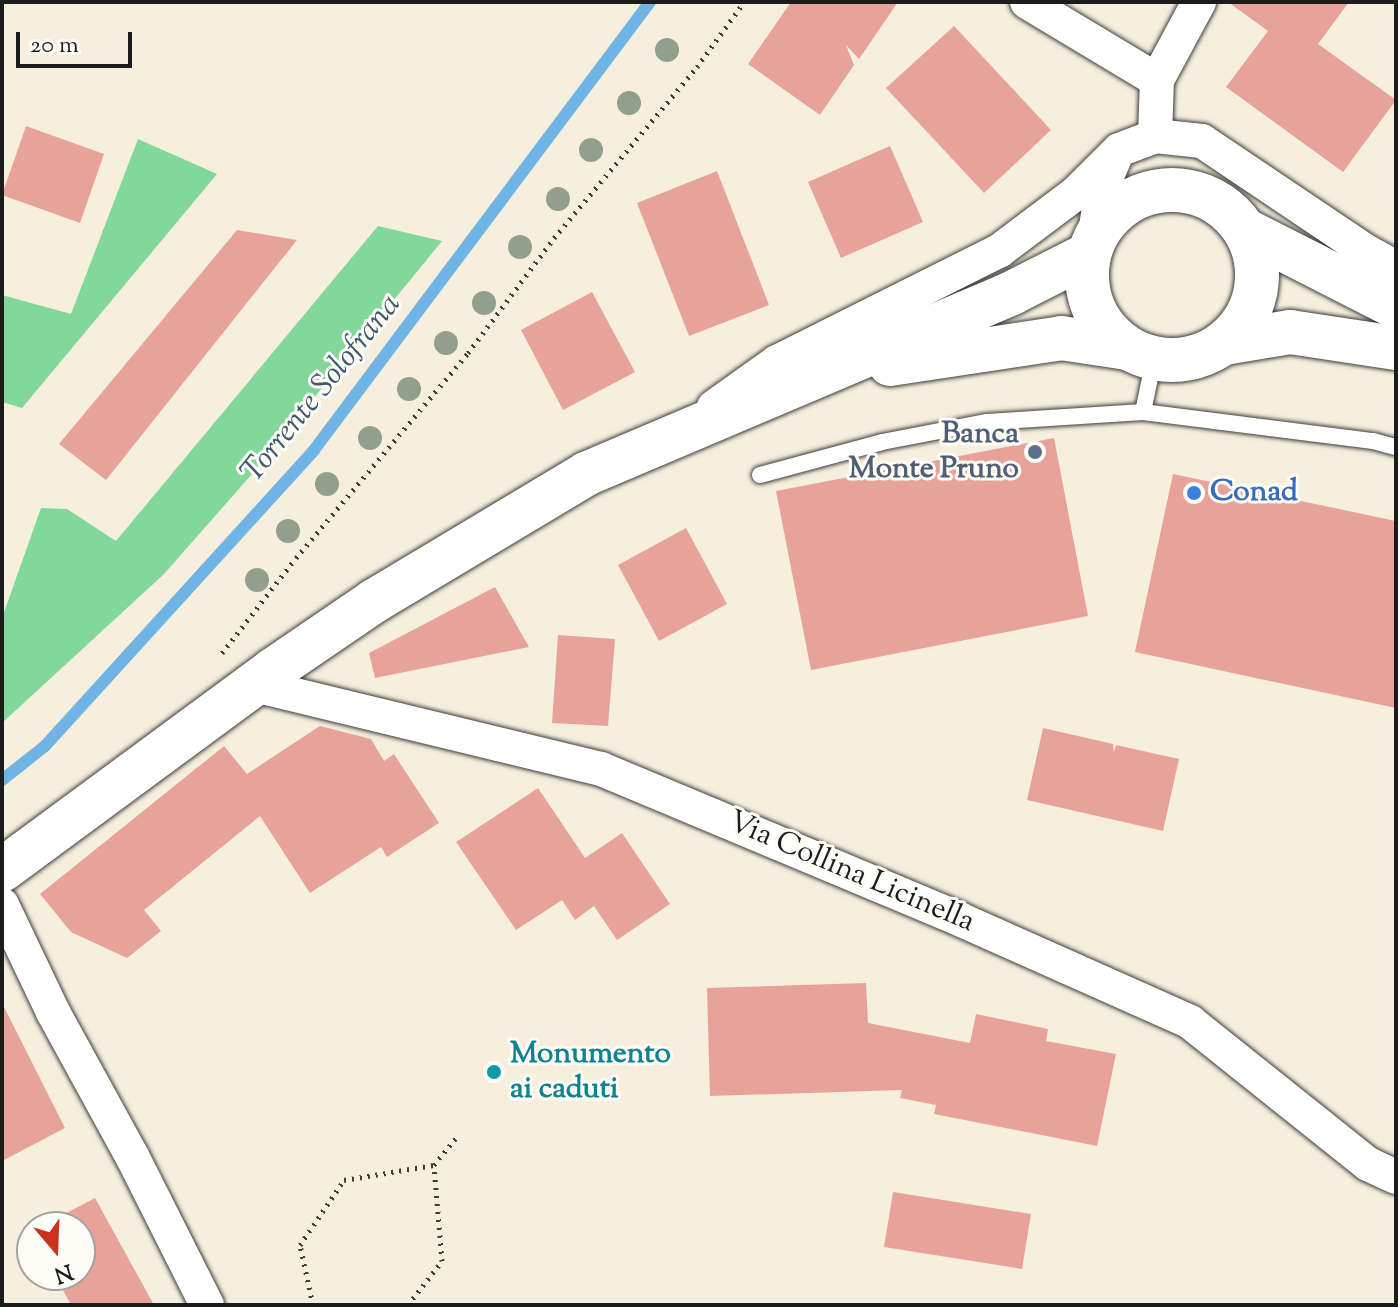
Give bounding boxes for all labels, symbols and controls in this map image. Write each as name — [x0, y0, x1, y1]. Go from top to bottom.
scale bar — [20, 16, 136, 66]
text: 20 m — [30, 29, 79, 63]
water label: Torrente Solofrana — [234, 287, 410, 491]
place label: Banca Monte Pruno — [849, 417, 1019, 488]
marker: Banca Monte Pruno — [1026, 443, 1044, 461]
place label: Conad — [1210, 475, 1298, 511]
marker: Conad — [1185, 484, 1203, 502]
street label: Via Collina Licinella — [722, 805, 980, 941]
place label: Monumento ai caduti — [510, 1037, 671, 1108]
marker: Monumento ai caduti — [485, 1063, 503, 1081]
north arrow — [16, 1211, 96, 1291]
text: N — [50, 1254, 77, 1290]

